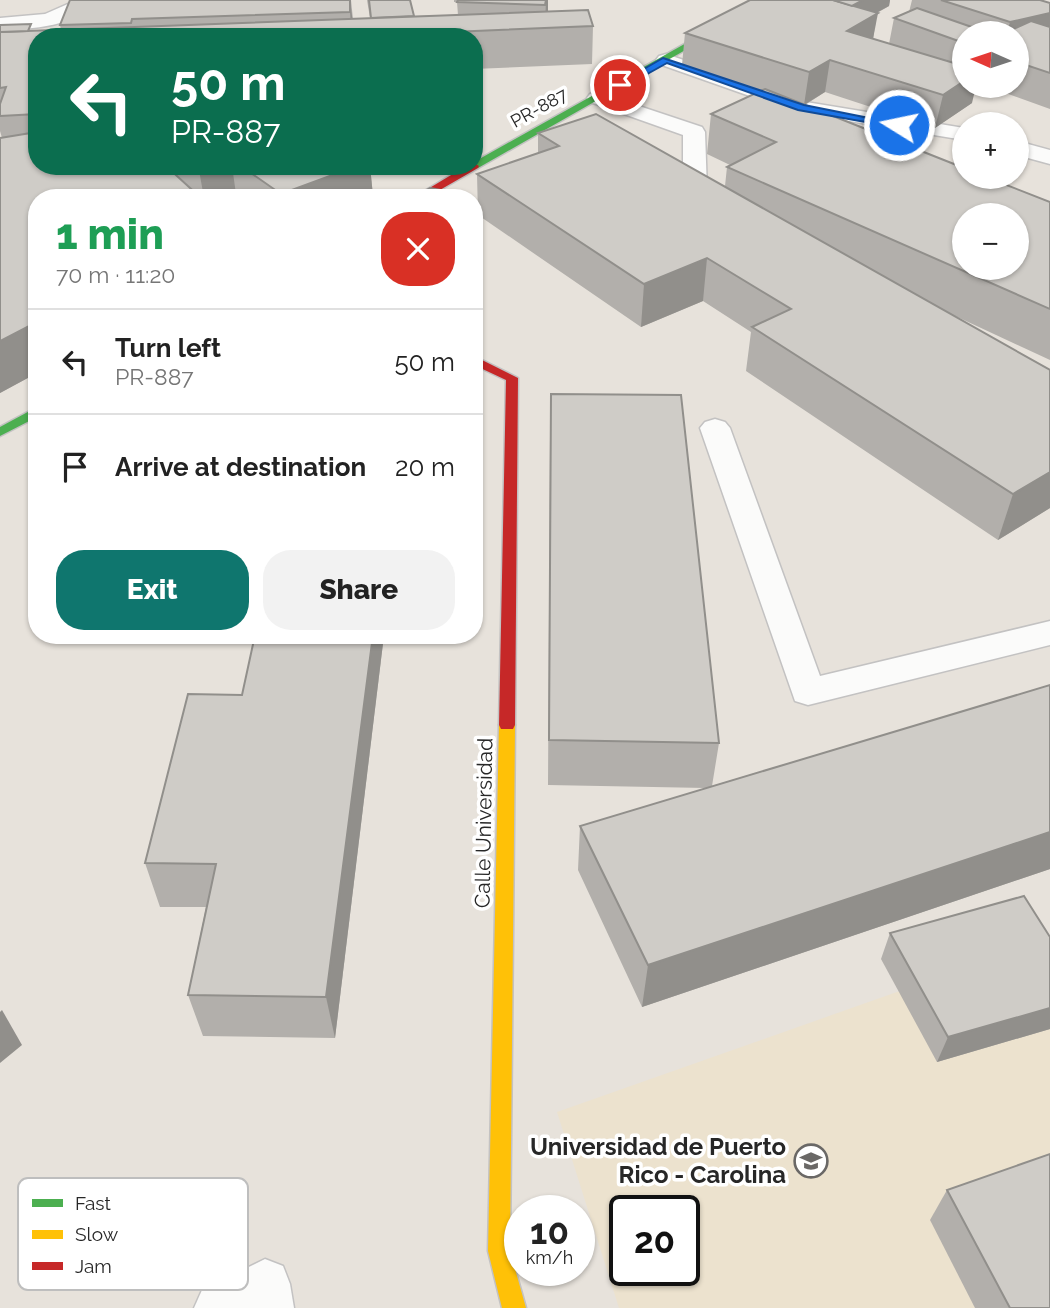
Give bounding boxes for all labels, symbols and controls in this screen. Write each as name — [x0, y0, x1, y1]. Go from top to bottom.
north arrow — [952, 21, 1029, 98]
map controls — [952, 21, 1029, 280]
text: 50 m — [171, 54, 286, 111]
pin — [590, 55, 650, 115]
icon: left — [56, 56, 147, 147]
icon: arrive — [601, 66, 639, 104]
street label: PR-887 — [507, 83, 571, 132]
position arrow — [862, 88, 936, 162]
button: + — [952, 112, 1029, 189]
text: PR-887 — [171, 113, 280, 150]
button: − — [952, 203, 1029, 280]
text: 1 min — [56, 210, 164, 259]
button: close — [381, 212, 455, 286]
text: 70 m · 11:20 — [56, 261, 175, 288]
text: Turn left — [115, 333, 221, 363]
icon: left — [56, 343, 94, 381]
text: 50 m — [394, 347, 455, 377]
text: PR-887 — [115, 363, 194, 390]
icon: arrive — [56, 448, 94, 486]
text: Arrive at destination — [115, 452, 366, 482]
text: 20 m — [395, 452, 455, 482]
button: Exit — [56, 550, 249, 630]
button: Share — [263, 550, 455, 630]
street label: Calle Universidad — [470, 738, 497, 908]
place label: Universidad de Puerto Rico - Carolina — [530, 1132, 786, 1189]
school or university icon: Universidad de Puerto Rico - Carolina — [792, 1142, 830, 1180]
legend — [18, 1178, 248, 1290]
text: Fast — [75, 1192, 111, 1214]
speed limit sign: 20 — [609, 1195, 700, 1286]
text: 10 — [530, 1211, 569, 1252]
text: Slow — [75, 1223, 119, 1245]
text: km/h — [526, 1247, 573, 1268]
text: Jam — [75, 1255, 112, 1277]

